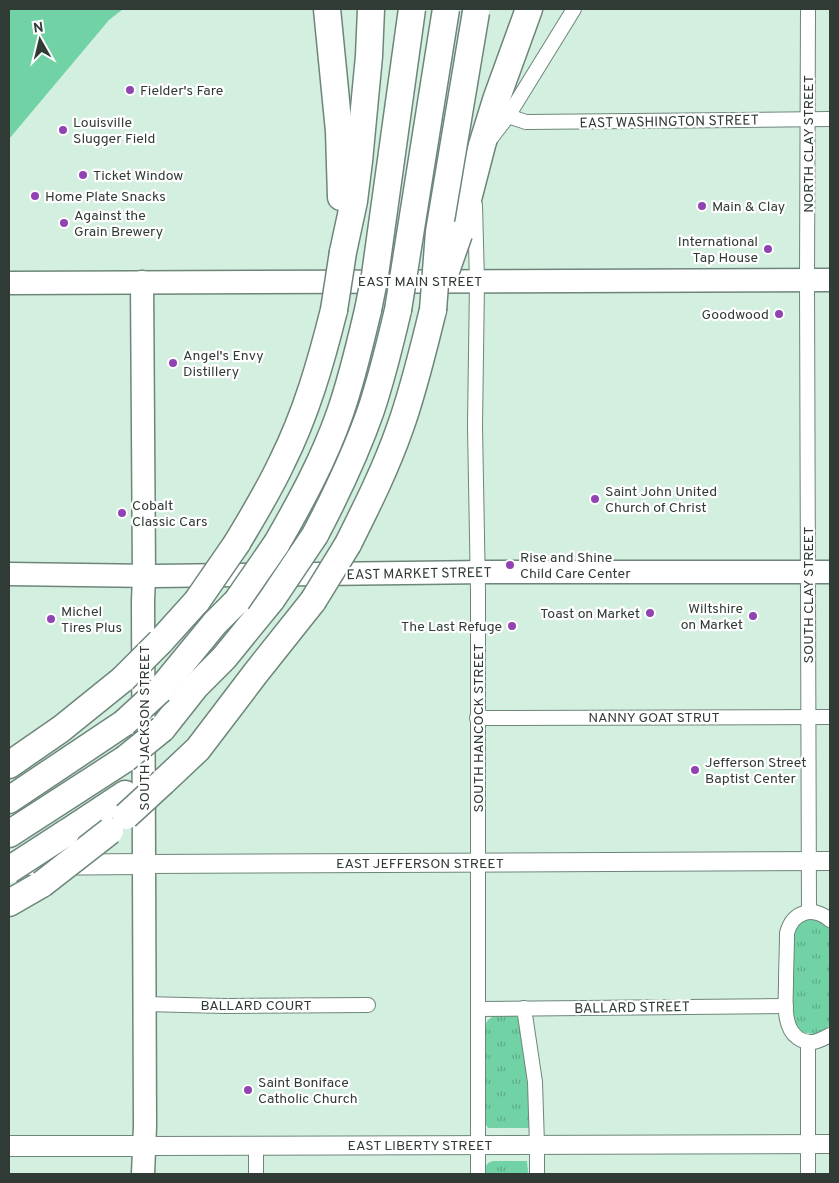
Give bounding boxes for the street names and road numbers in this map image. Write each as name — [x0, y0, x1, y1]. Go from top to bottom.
street label: NORTH CLAY STREET — [801, 75, 818, 213]
street label: EAST WASHINGTON STREET — [579, 112, 759, 133]
street label: EAST MAIN STREET — [358, 274, 482, 291]
street label: SOUTH CLAY STREET — [801, 527, 818, 663]
street label: EAST MARKET STREET — [346, 565, 492, 584]
street label: SOUTH HANCOCK STREET — [471, 644, 488, 812]
street label: SOUTH JACKSON STREET — [137, 645, 154, 811]
street label: NANNY GOAT STRUT — [588, 710, 720, 727]
street label: EAST JEFFERSON STREET — [336, 856, 504, 873]
street label: BALLARD COURT — [200, 998, 312, 1015]
street label: BALLARD STREET — [574, 999, 690, 1018]
street label: EAST LIBERTY STREET — [348, 1138, 492, 1155]

